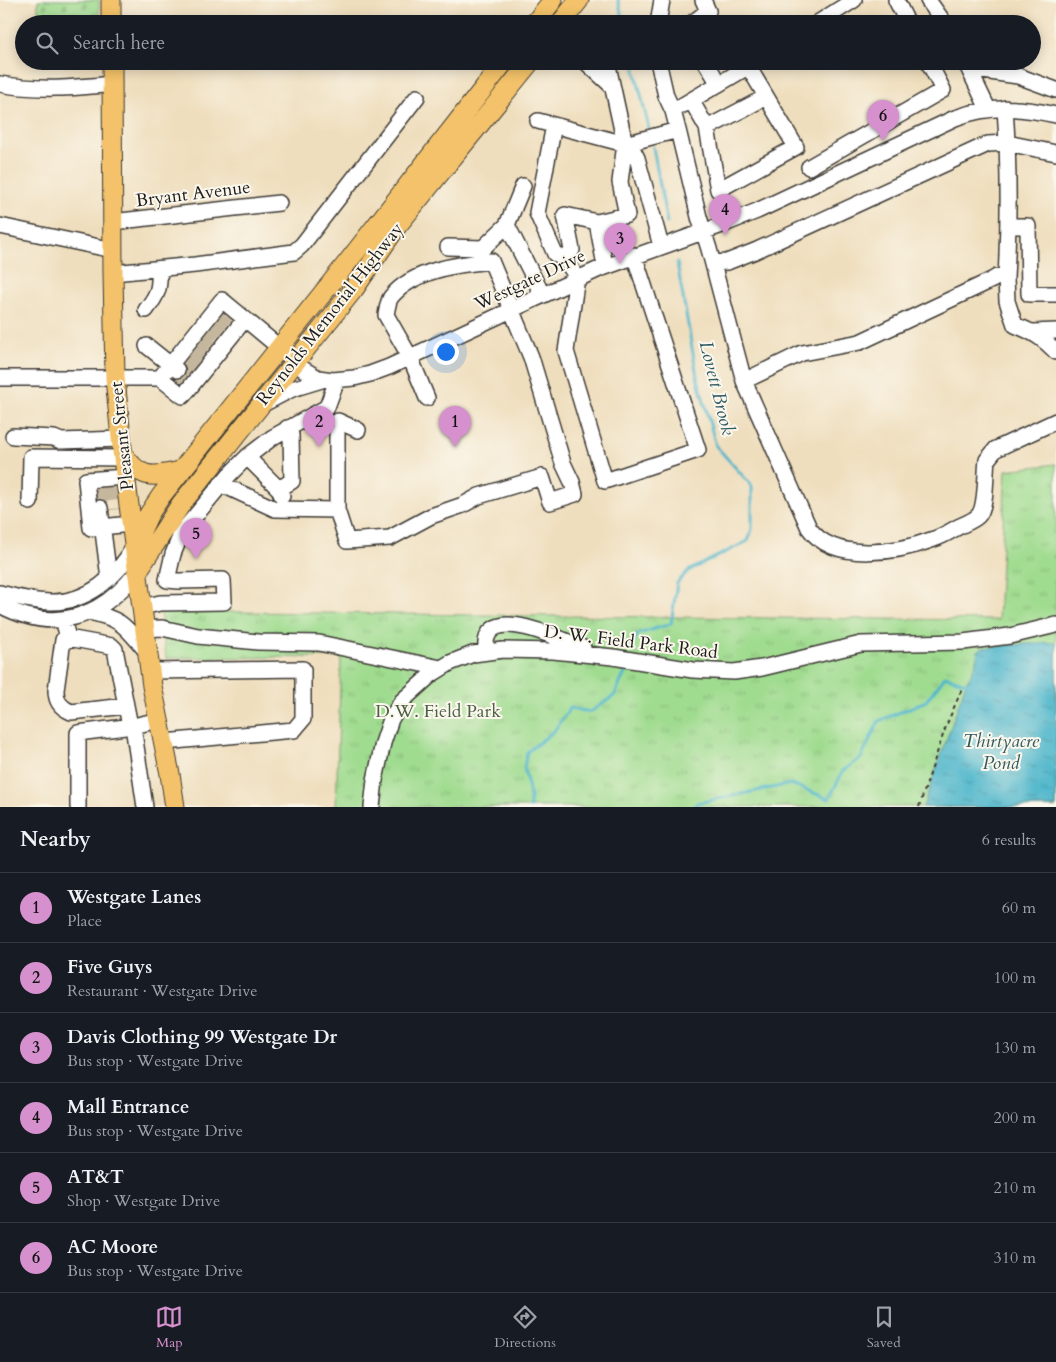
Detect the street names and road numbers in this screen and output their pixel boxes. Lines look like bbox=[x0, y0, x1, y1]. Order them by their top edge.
street label: Bryant Avenue bbox=[134, 175, 252, 213]
street label: Reynolds Memorial Highway bbox=[251, 217, 410, 411]
street label: Westgate Drive bbox=[469, 243, 590, 317]
street label: Pleasant Street bbox=[104, 380, 140, 492]
street label: D. W. Field Park Road bbox=[543, 619, 720, 665]

